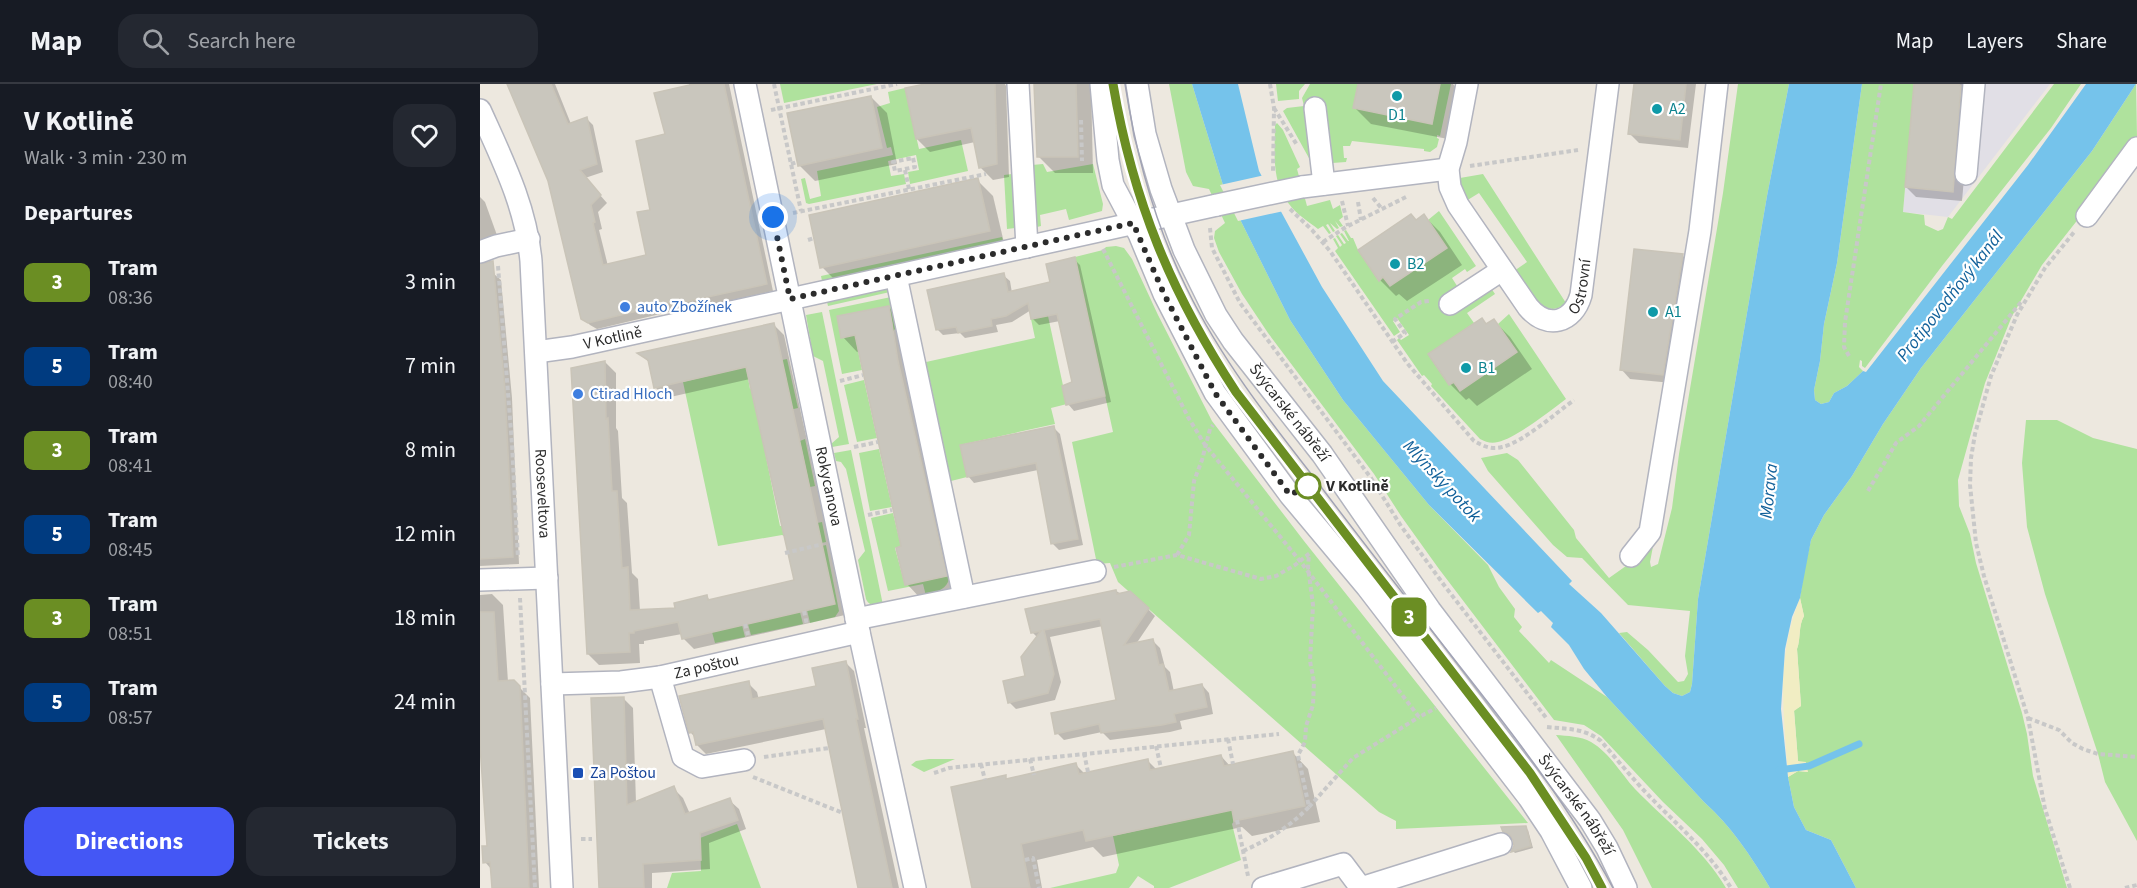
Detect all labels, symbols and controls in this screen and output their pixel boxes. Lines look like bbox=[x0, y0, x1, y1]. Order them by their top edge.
search box bbox=[118, 14, 538, 68]
text: Map bbox=[30, 21, 82, 61]
icon: search bbox=[139, 25, 172, 58]
text: Search here bbox=[187, 25, 296, 57]
text: Map bbox=[1896, 26, 1933, 56]
text: Layers bbox=[1966, 26, 2023, 56]
text: Share bbox=[2056, 26, 2107, 56]
marker: D1 bbox=[1390, 89, 1404, 103]
place label: A2 bbox=[1669, 98, 1686, 120]
text: V Kotlině bbox=[24, 101, 134, 141]
marker: A2 bbox=[1650, 102, 1664, 116]
button: heart bbox=[393, 104, 456, 167]
place label: D1 bbox=[1388, 104, 1406, 126]
text: Walk · 3 min · 230 m bbox=[24, 144, 187, 172]
text: Departures bbox=[24, 197, 133, 229]
your location bbox=[758, 202, 788, 232]
water label: Protipovodňový kanál bbox=[1891, 225, 2010, 367]
text: Tram bbox=[108, 252, 158, 284]
place label: B2 bbox=[1407, 253, 1424, 275]
street label: Ostrovní bbox=[1563, 256, 1597, 319]
marker: B2 bbox=[1388, 257, 1402, 271]
text: 3 min bbox=[405, 266, 456, 298]
text: 3 bbox=[51, 267, 63, 297]
text: 08:36 bbox=[108, 284, 153, 312]
place label: auto Zbožínek bbox=[637, 296, 732, 318]
marker: auto Zbožínek bbox=[618, 300, 632, 314]
place label: A1 bbox=[1665, 301, 1682, 323]
marker: A1 bbox=[1646, 305, 1660, 319]
street label: V Kotlině bbox=[581, 321, 644, 355]
text: Tram bbox=[108, 336, 158, 368]
text: 7 min bbox=[405, 350, 456, 382]
text: 5 bbox=[51, 351, 63, 381]
place label: B1 bbox=[1478, 357, 1495, 379]
street label: Švýcarské nábřeží bbox=[1244, 359, 1336, 467]
marker: B1 bbox=[1459, 361, 1473, 375]
text: 08:40 bbox=[108, 368, 153, 396]
place label: Ctirad Hloch bbox=[590, 383, 673, 405]
marker: Ctirad Hloch bbox=[571, 387, 585, 401]
text: Tram bbox=[108, 420, 158, 452]
text: 8 min bbox=[405, 434, 456, 466]
water label: Mlýnský potok bbox=[1397, 434, 1487, 528]
text: 3 bbox=[51, 435, 63, 465]
street label: Rokycanova bbox=[810, 445, 848, 528]
street label: Rooseveltova bbox=[529, 448, 556, 539]
text: 08:41 bbox=[108, 452, 153, 480]
water label: Morava bbox=[1754, 462, 1784, 520]
marker: V Kotlině bbox=[1295, 473, 1321, 499]
place label: V Kotlině bbox=[1325, 475, 1389, 497]
text: Tram bbox=[108, 504, 158, 536]
text: 12 min bbox=[394, 518, 456, 550]
text: 5 bbox=[51, 519, 63, 549]
text: 08:45 bbox=[108, 536, 153, 564]
text: Tram bbox=[108, 588, 158, 620]
line badge: 3 bbox=[1390, 598, 1428, 636]
text: 18 min bbox=[394, 602, 456, 634]
text: 3 bbox=[1403, 602, 1415, 632]
text: 3 bbox=[51, 603, 63, 633]
text: 08:51 bbox=[108, 620, 153, 648]
street label: Za poštou bbox=[672, 648, 741, 685]
text: Tram bbox=[108, 672, 158, 704]
text: 24 min bbox=[394, 686, 456, 718]
text: 5 bbox=[51, 687, 63, 717]
text: 08:57 bbox=[108, 704, 153, 732]
street label: Švýcarské nábřeží bbox=[1533, 750, 1620, 860]
place label: Za Poštou bbox=[590, 762, 656, 784]
marker: Za Poštou bbox=[571, 766, 585, 780]
button: Directions bbox=[24, 807, 234, 876]
button: Tickets bbox=[246, 807, 456, 876]

